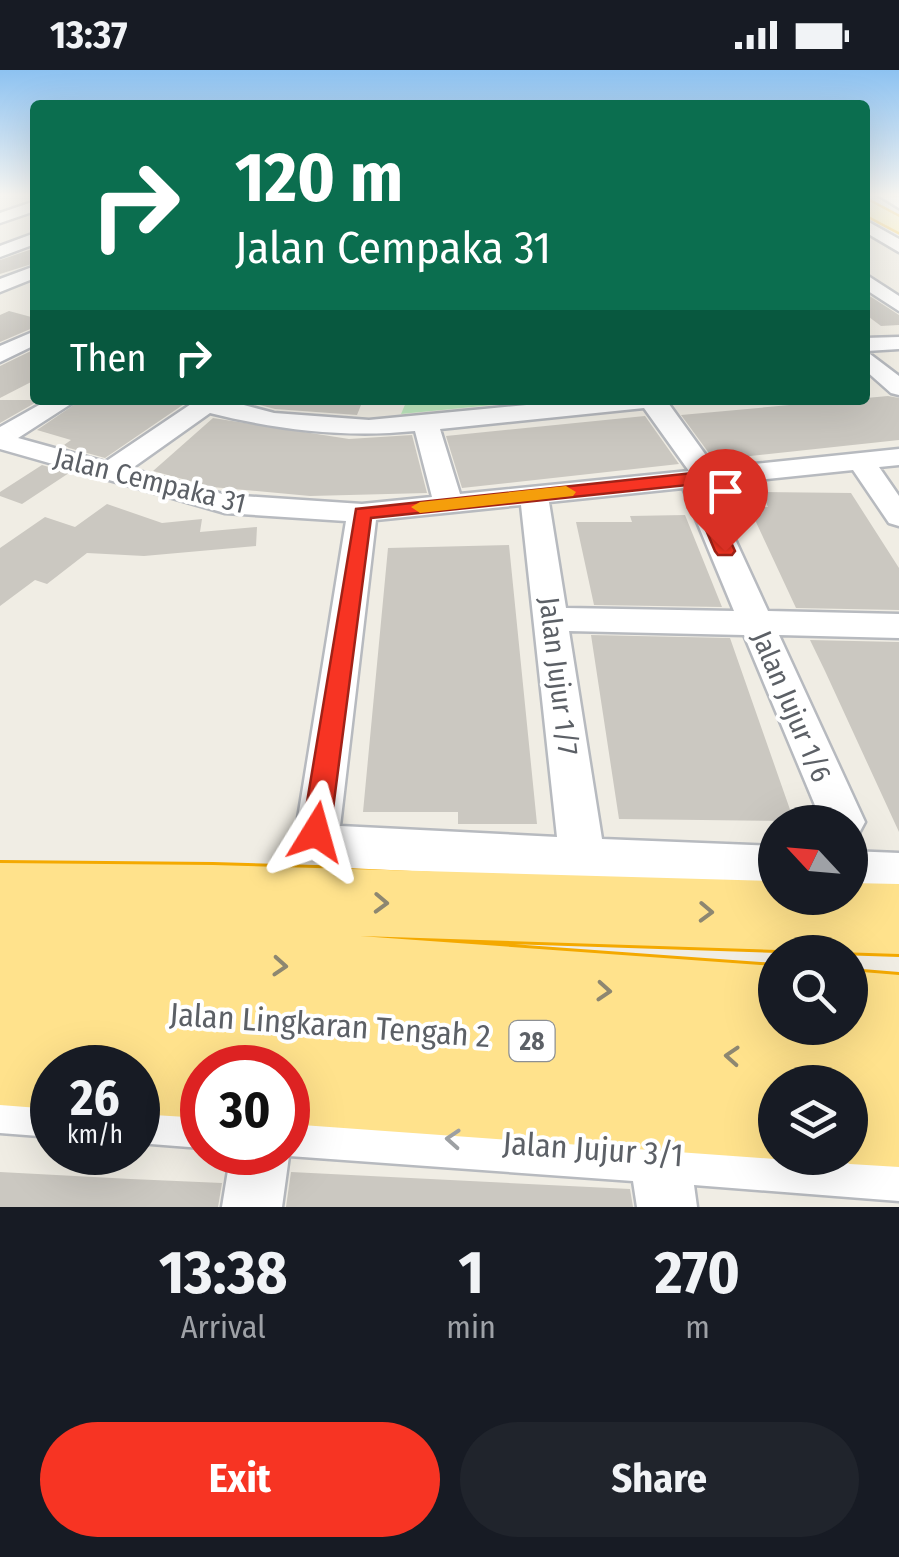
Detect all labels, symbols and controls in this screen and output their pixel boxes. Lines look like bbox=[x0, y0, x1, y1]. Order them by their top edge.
text: 13:37 bbox=[50, 12, 127, 58]
text: 120 m bbox=[235, 136, 403, 220]
icon: right bbox=[70, 140, 200, 270]
text: Jalan Cempaka 31 bbox=[235, 221, 551, 275]
icon: right bbox=[166, 330, 221, 385]
text: Then bbox=[70, 335, 146, 381]
street label: Jalan Cempaka 31 bbox=[51, 441, 249, 520]
pin bbox=[683, 449, 768, 552]
icon: arrive bbox=[698, 464, 753, 519]
street label: Jalan Jujur 1/7 bbox=[532, 595, 585, 757]
street label: Jalan Jujur 1/6 bbox=[745, 626, 838, 787]
position arrow bbox=[264, 780, 368, 884]
north arrow bbox=[758, 805, 868, 915]
map controls bbox=[758, 805, 868, 1175]
one-way arrow bbox=[373, 892, 389, 913]
one-way arrow bbox=[698, 902, 714, 923]
button: search bbox=[758, 935, 868, 1045]
one-way arrow bbox=[273, 955, 289, 976]
one-way arrow bbox=[597, 980, 613, 1002]
street label: Jalan Lingkaran Tengah 2 bbox=[168, 995, 492, 1055]
road number: 28 bbox=[510, 1021, 554, 1061]
speed limit sign: 30 bbox=[180, 1045, 310, 1175]
one-way arrow bbox=[724, 1046, 740, 1068]
button: layers bbox=[758, 1065, 868, 1175]
text: 26 bbox=[70, 1068, 120, 1128]
text: km/h bbox=[67, 1120, 123, 1150]
street label: Jalan Jujur 3/1 bbox=[502, 1124, 684, 1174]
one-way arrow bbox=[444, 1128, 460, 1150]
text: 13:38 bbox=[159, 1237, 287, 1309]
text: 1 bbox=[458, 1237, 484, 1309]
text: 270 bbox=[655, 1237, 740, 1309]
text: Arrival bbox=[181, 1308, 266, 1346]
text: min bbox=[446, 1308, 496, 1346]
text: m bbox=[685, 1308, 710, 1346]
button: Exit bbox=[40, 1422, 440, 1537]
button: Share bbox=[460, 1422, 859, 1537]

